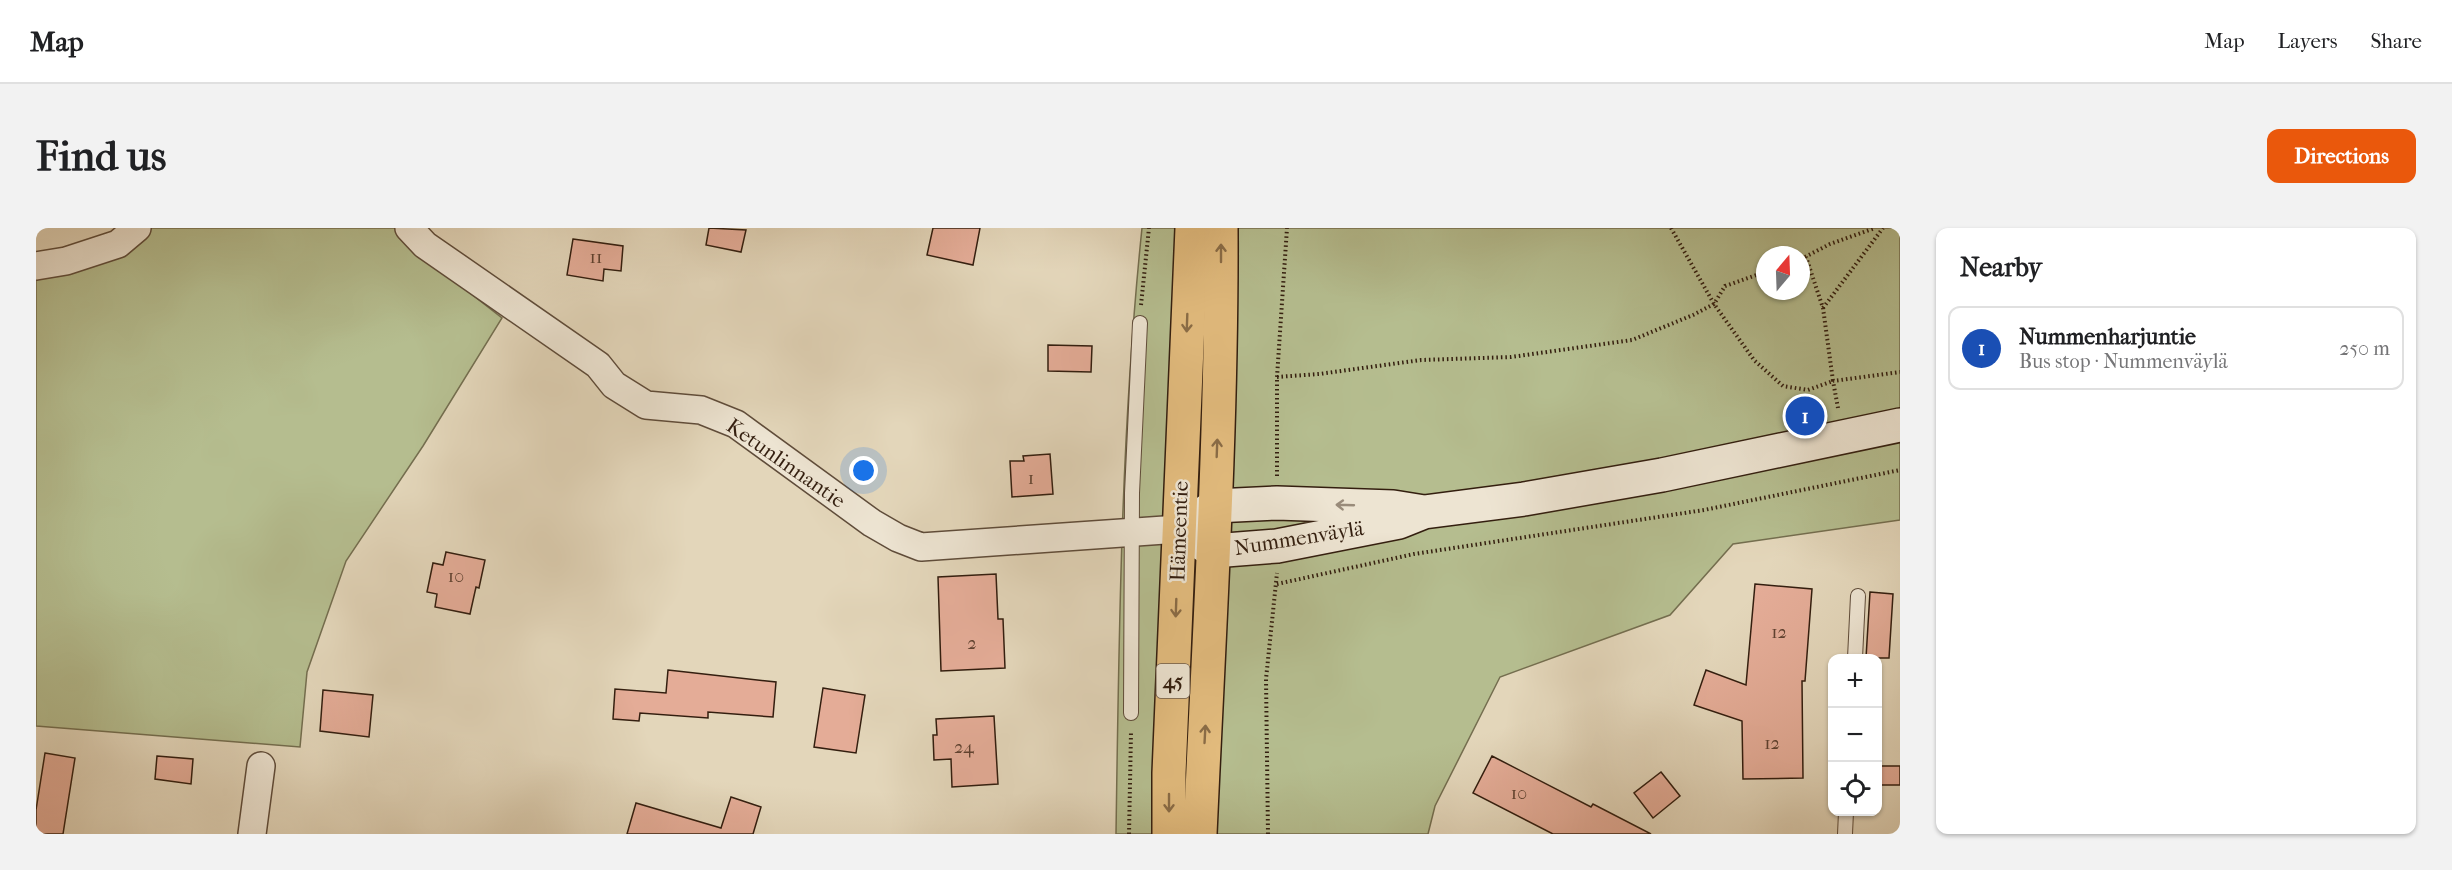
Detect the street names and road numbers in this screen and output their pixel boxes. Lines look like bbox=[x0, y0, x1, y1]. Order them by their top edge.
street label: Ketunlinnantie bbox=[722, 413, 850, 513]
street label: Hämeentie bbox=[1165, 480, 1193, 582]
street label: Nummenväylä bbox=[1233, 516, 1366, 560]
road number: 45 bbox=[1156, 664, 1190, 698]

